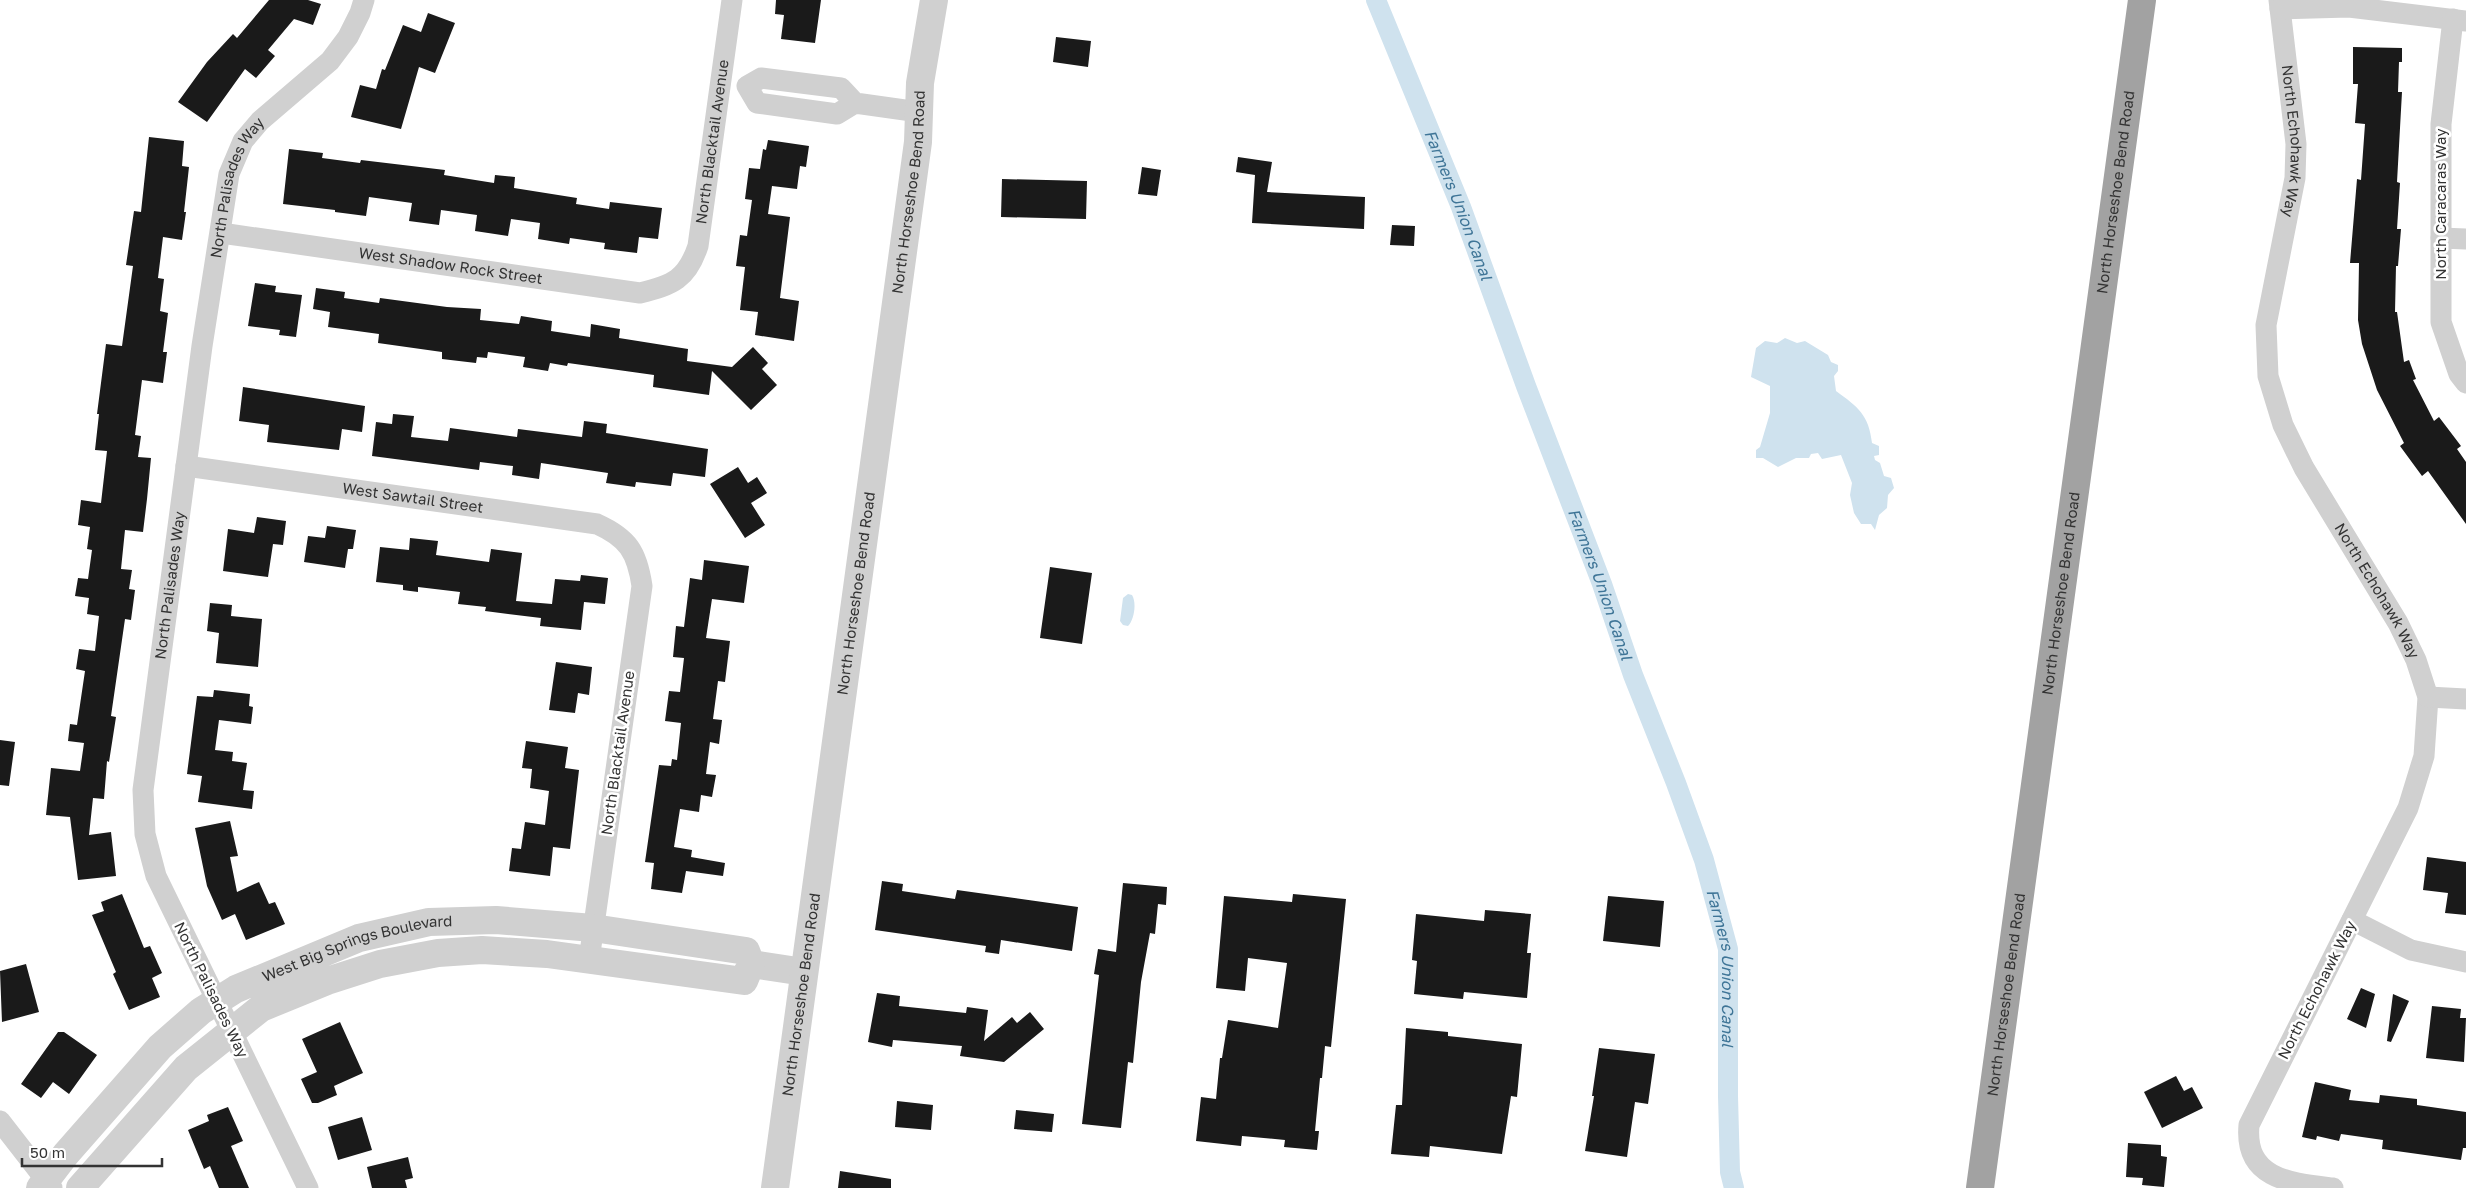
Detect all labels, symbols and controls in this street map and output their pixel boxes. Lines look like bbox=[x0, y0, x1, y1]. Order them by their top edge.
street label: North Blacktail Avenue bbox=[691, 58, 732, 225]
street label: North Echohawk Way bbox=[2279, 64, 2306, 219]
street label: North Horseshoe Bend Road bbox=[2092, 89, 2138, 295]
street label: North Horseshoe Bend Road bbox=[887, 90, 928, 295]
street label: North Palisades Way bbox=[206, 113, 268, 259]
water label: Farmers Union Canal bbox=[1420, 127, 1497, 284]
street label: North Caracaras Way bbox=[2431, 128, 2449, 280]
street label: West Shadow Rock Street bbox=[358, 243, 544, 287]
street label: West Sawtail Street bbox=[341, 478, 485, 516]
street label: North Horseshoe Bend Road bbox=[832, 491, 878, 696]
street label: North Horseshoe Bend Road bbox=[2037, 491, 2083, 696]
water label: Farmers Union Canal bbox=[1564, 505, 1637, 663]
street label: North Palisades Way bbox=[150, 510, 188, 660]
street label: North Echohawk Way bbox=[2332, 520, 2424, 662]
street label: North Blacktail Avenue bbox=[597, 669, 638, 836]
water label: Farmers Union Canal bbox=[1702, 887, 1738, 1048]
street label: North Horseshoe Bend Road bbox=[778, 892, 823, 1097]
street label: North Horseshoe Bend Road bbox=[1983, 892, 2028, 1097]
street label: West Big Springs Boulevard bbox=[259, 911, 453, 985]
street label: North Echohawk Way bbox=[2273, 917, 2359, 1062]
street label: North Palisades Way bbox=[171, 919, 253, 1061]
scale bar bbox=[22, 1136, 162, 1168]
text: 50 m bbox=[30, 1143, 65, 1161]

